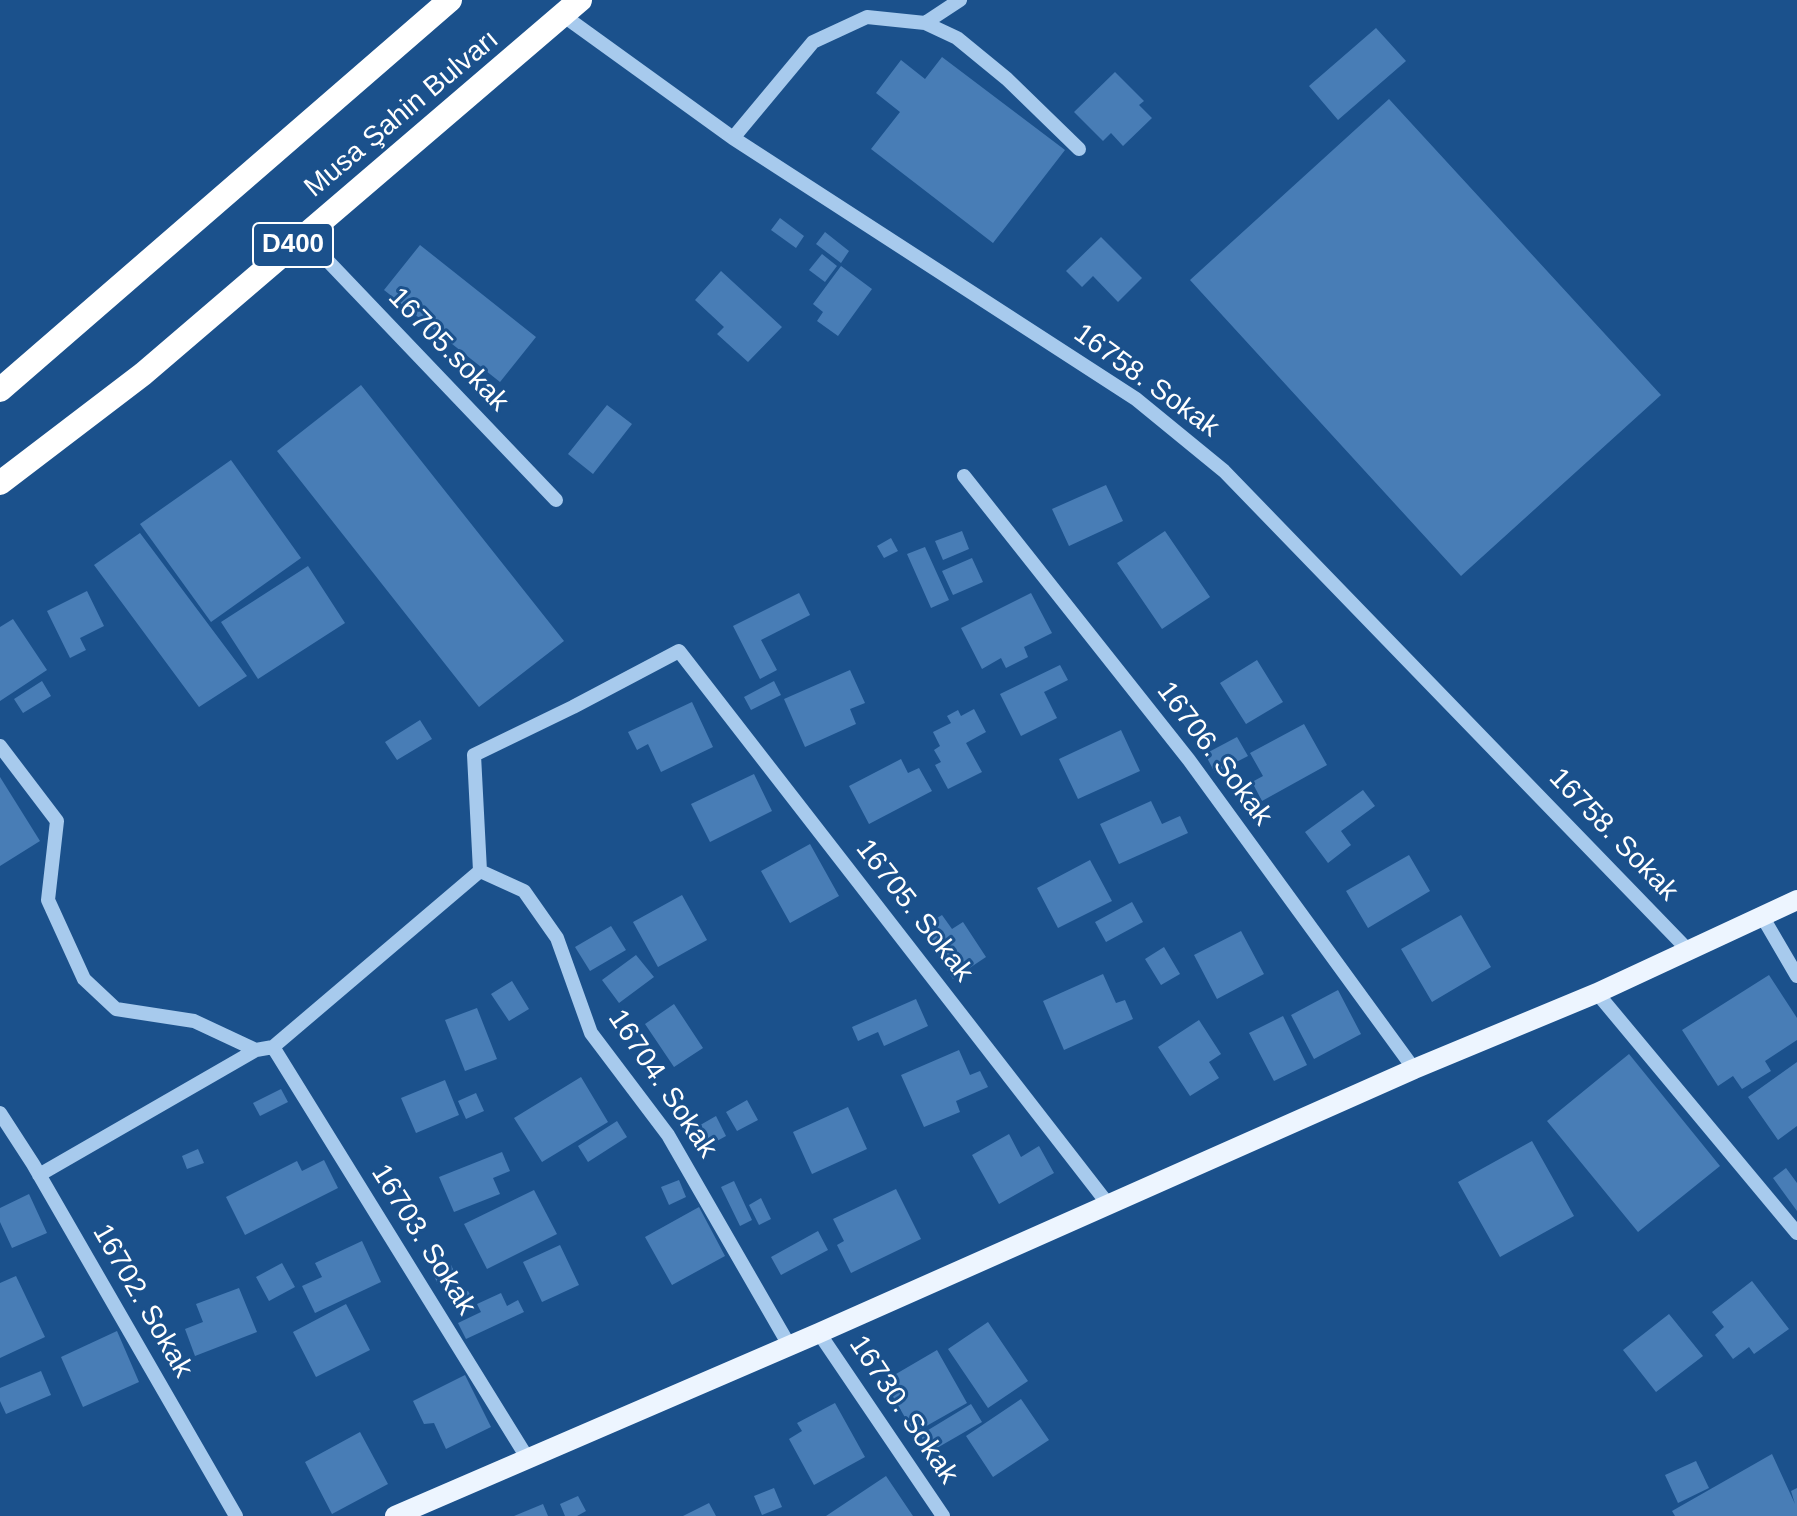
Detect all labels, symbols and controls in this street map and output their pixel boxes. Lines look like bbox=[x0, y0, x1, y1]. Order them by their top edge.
street label: Musa Şahin Bulvarı bbox=[298, 23, 506, 205]
road number: D400 bbox=[253, 223, 333, 267]
street label: 16705.sokak bbox=[381, 281, 515, 419]
street label: 16758. Sokak bbox=[1067, 317, 1225, 445]
street label: 16706. Sokak bbox=[1149, 676, 1279, 832]
street label: 16758. Sokak bbox=[1541, 762, 1685, 908]
street label: 16705. Sokak bbox=[848, 833, 980, 989]
street label: 16704. Sokak bbox=[600, 1004, 724, 1164]
street label: 16703. Sokak bbox=[363, 1158, 483, 1322]
street label: 16702. Sokak bbox=[85, 1218, 199, 1384]
street label: 16730. Sokak bbox=[841, 1330, 965, 1490]

